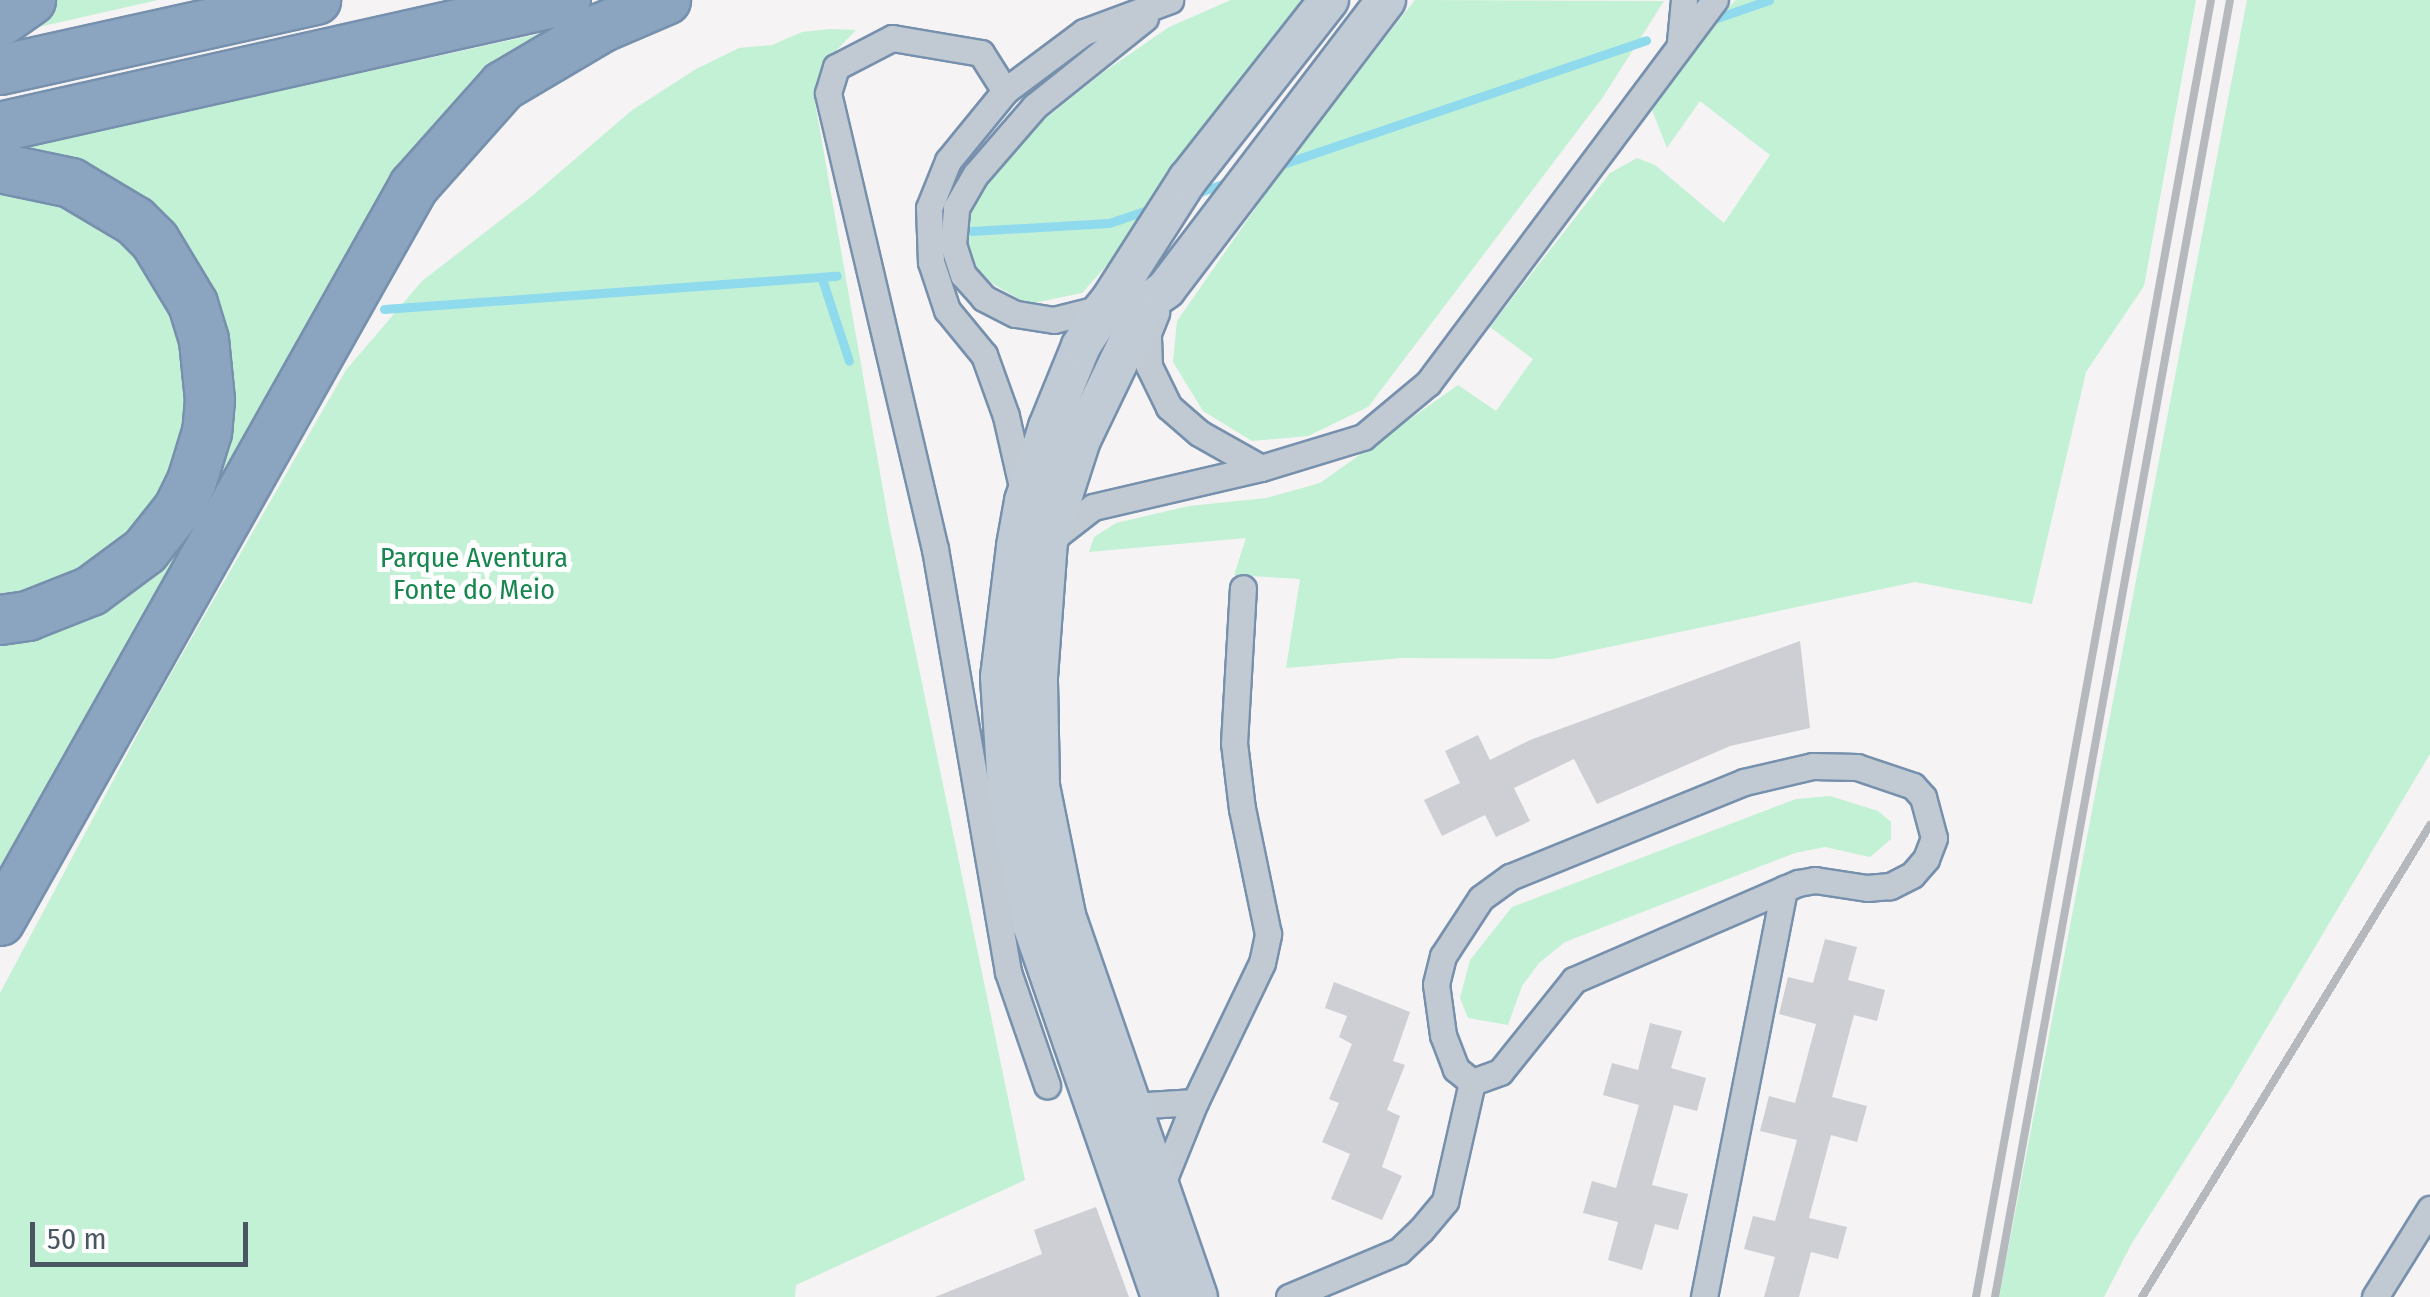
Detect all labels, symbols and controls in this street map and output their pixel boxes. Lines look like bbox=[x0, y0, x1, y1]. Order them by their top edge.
park label: Parque Aventura Fonte do Meio bbox=[380, 541, 568, 607]
scale bar bbox=[35, 1202, 252, 1264]
text: 50 m bbox=[47, 1221, 107, 1257]

